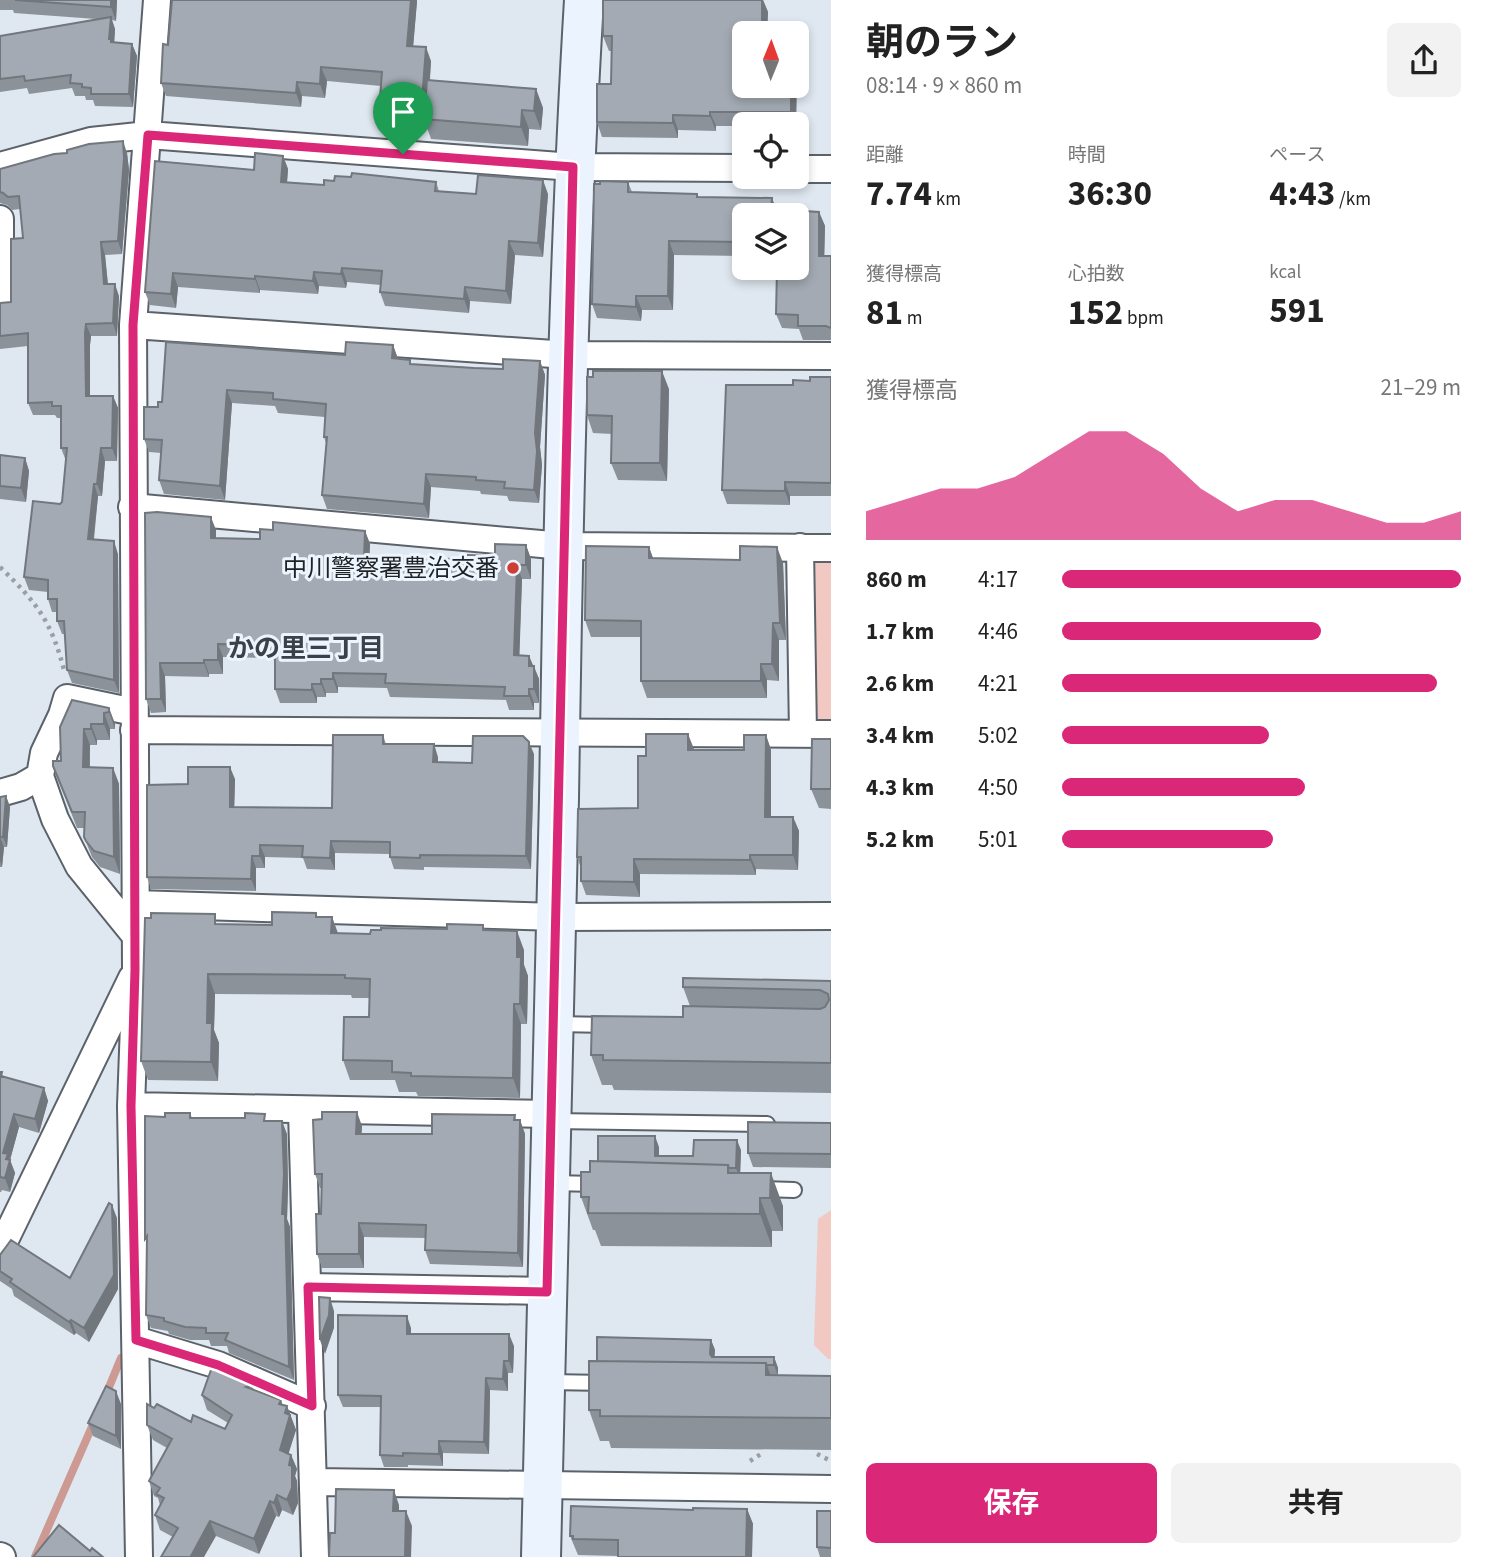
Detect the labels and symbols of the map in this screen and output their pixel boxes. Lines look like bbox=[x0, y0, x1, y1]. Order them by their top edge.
north arrow bbox=[732, 21, 808, 98]
pin bbox=[373, 82, 433, 154]
place label: 中川警察署豊治交番 bbox=[283, 551, 499, 586]
marker: 中川警察署豊治交番 bbox=[505, 560, 521, 576]
district label: かの里三丁目 bbox=[228, 630, 384, 667]

